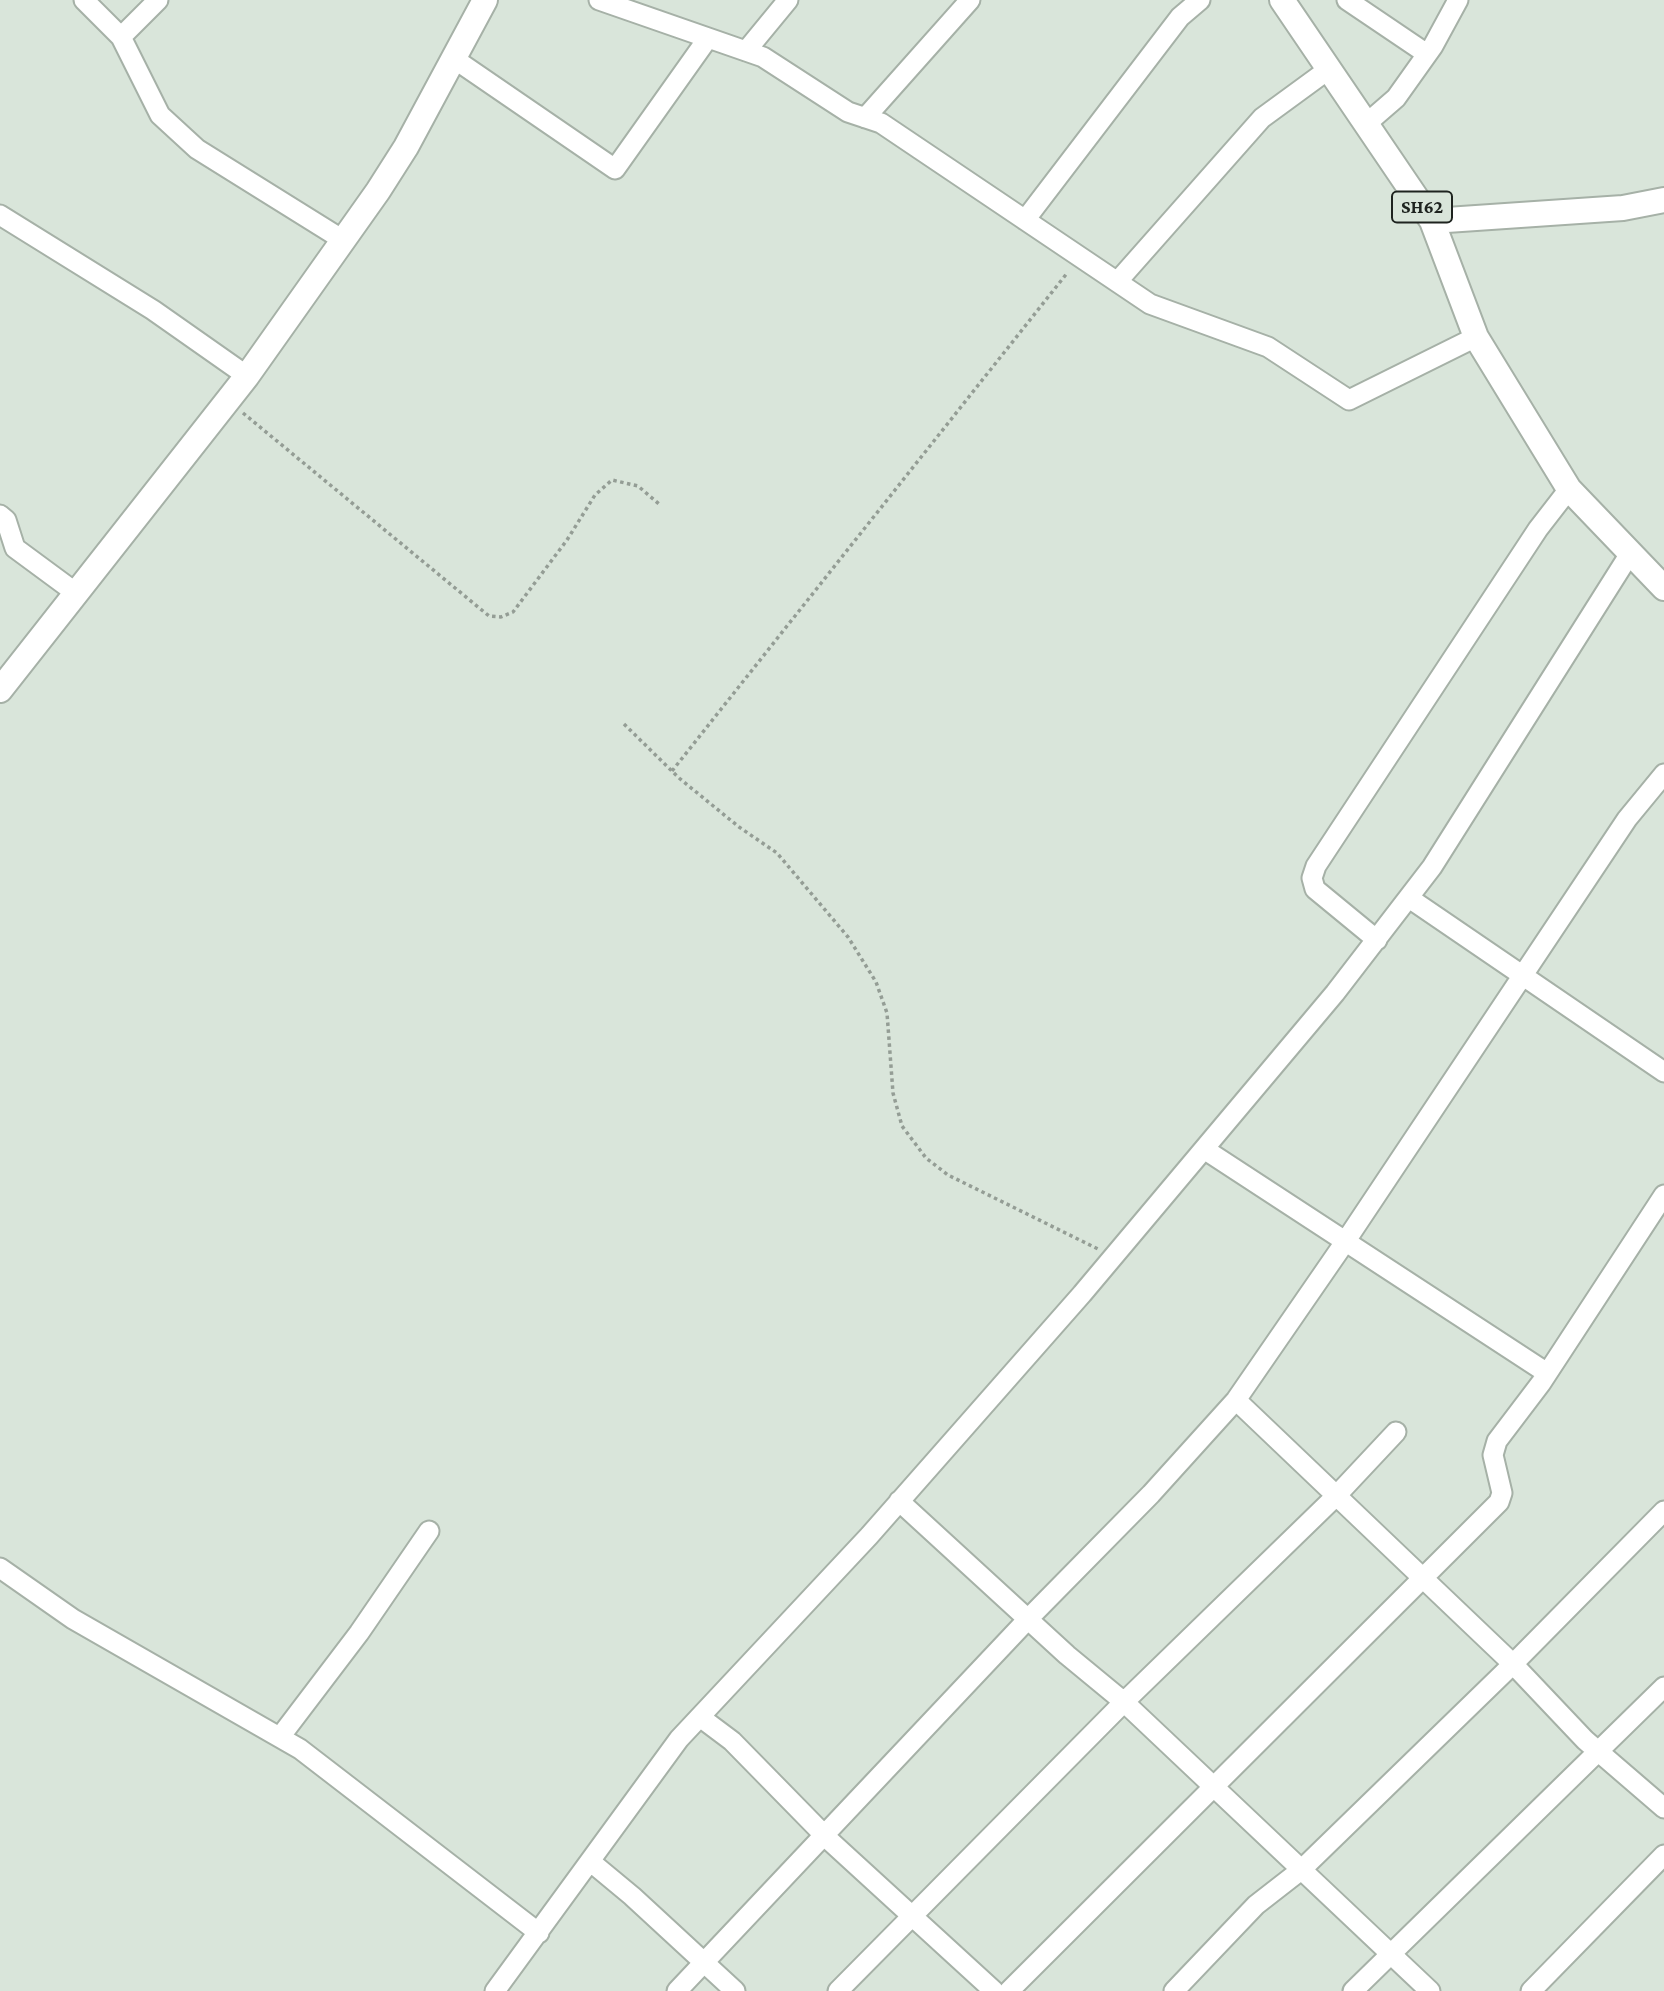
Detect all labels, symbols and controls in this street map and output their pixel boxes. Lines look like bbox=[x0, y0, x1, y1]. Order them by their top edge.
road number: SH62 bbox=[1392, 192, 1452, 223]

